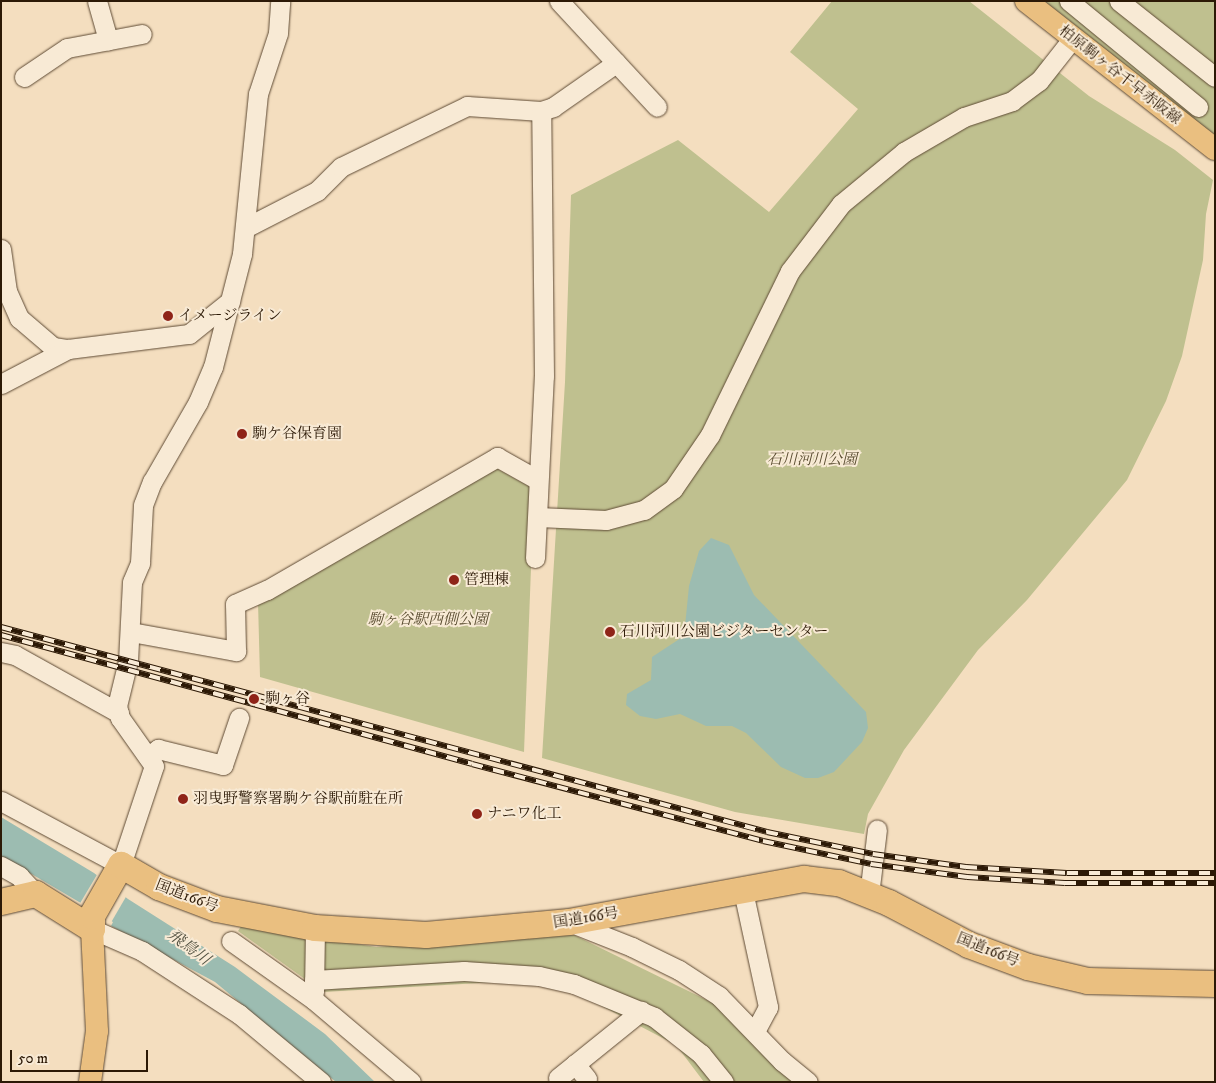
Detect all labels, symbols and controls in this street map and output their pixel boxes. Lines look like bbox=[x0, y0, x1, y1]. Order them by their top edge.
street label: 柏原駒ヶ谷千早赤阪線 bbox=[1055, 22, 1185, 128]
place label: イメージライン bbox=[178, 307, 283, 325]
marker: イメージライン bbox=[162, 310, 174, 322]
place label: 駒ケ谷保育園 bbox=[252, 425, 342, 443]
marker: 駒ケ谷保育園 bbox=[236, 428, 248, 440]
park label: 石川河川公園 bbox=[767, 451, 857, 469]
place label: 管理棟 bbox=[464, 571, 509, 589]
marker: 管理棟 bbox=[448, 574, 460, 586]
park label: 駒ヶ谷駅西側公園 bbox=[368, 611, 488, 629]
place label: 石川河川公園ビジターセンター bbox=[620, 623, 830, 641]
marker: 石川河川公園ビジターセンター bbox=[604, 626, 616, 638]
place label: 駒ヶ谷 bbox=[265, 690, 310, 708]
marker: 駒ヶ谷 bbox=[247, 692, 261, 706]
place label: 羽曳野警察署駒ケ谷駅前駐在所 bbox=[193, 790, 403, 808]
marker: 羽曳野警察署駒ケ谷駅前駐在所 bbox=[177, 793, 189, 805]
place label: ナニワ化工 bbox=[487, 805, 562, 823]
marker: ナニワ化工 bbox=[471, 808, 483, 820]
street label: 国道166号 bbox=[153, 876, 221, 916]
street label: 国道166号 bbox=[552, 904, 620, 932]
water label: 飛鳥川 bbox=[164, 925, 214, 969]
street label: 国道166号 bbox=[954, 929, 1022, 971]
scale bar bbox=[12, 1040, 150, 1072]
text: 50 m bbox=[18, 1049, 48, 1068]

